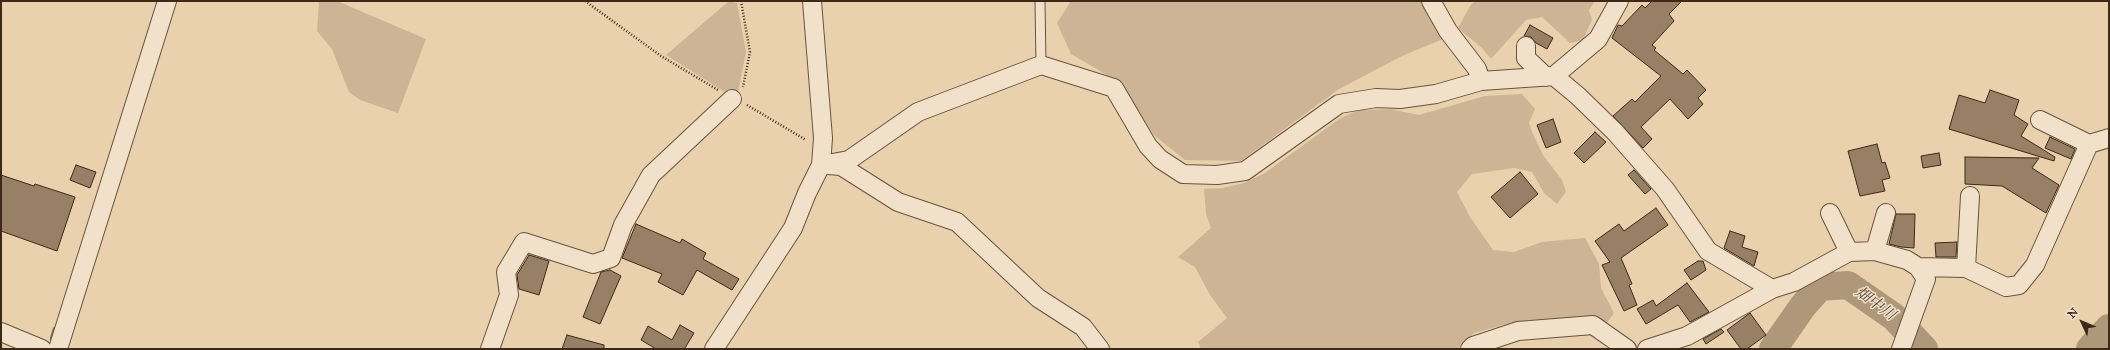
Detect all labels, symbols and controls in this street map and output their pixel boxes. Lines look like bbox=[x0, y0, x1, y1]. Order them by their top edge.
water label: 畑中川 bbox=[1852, 283, 1898, 325]
north arrow bbox=[2062, 302, 2102, 342]
text: N bbox=[2065, 305, 2081, 321]

